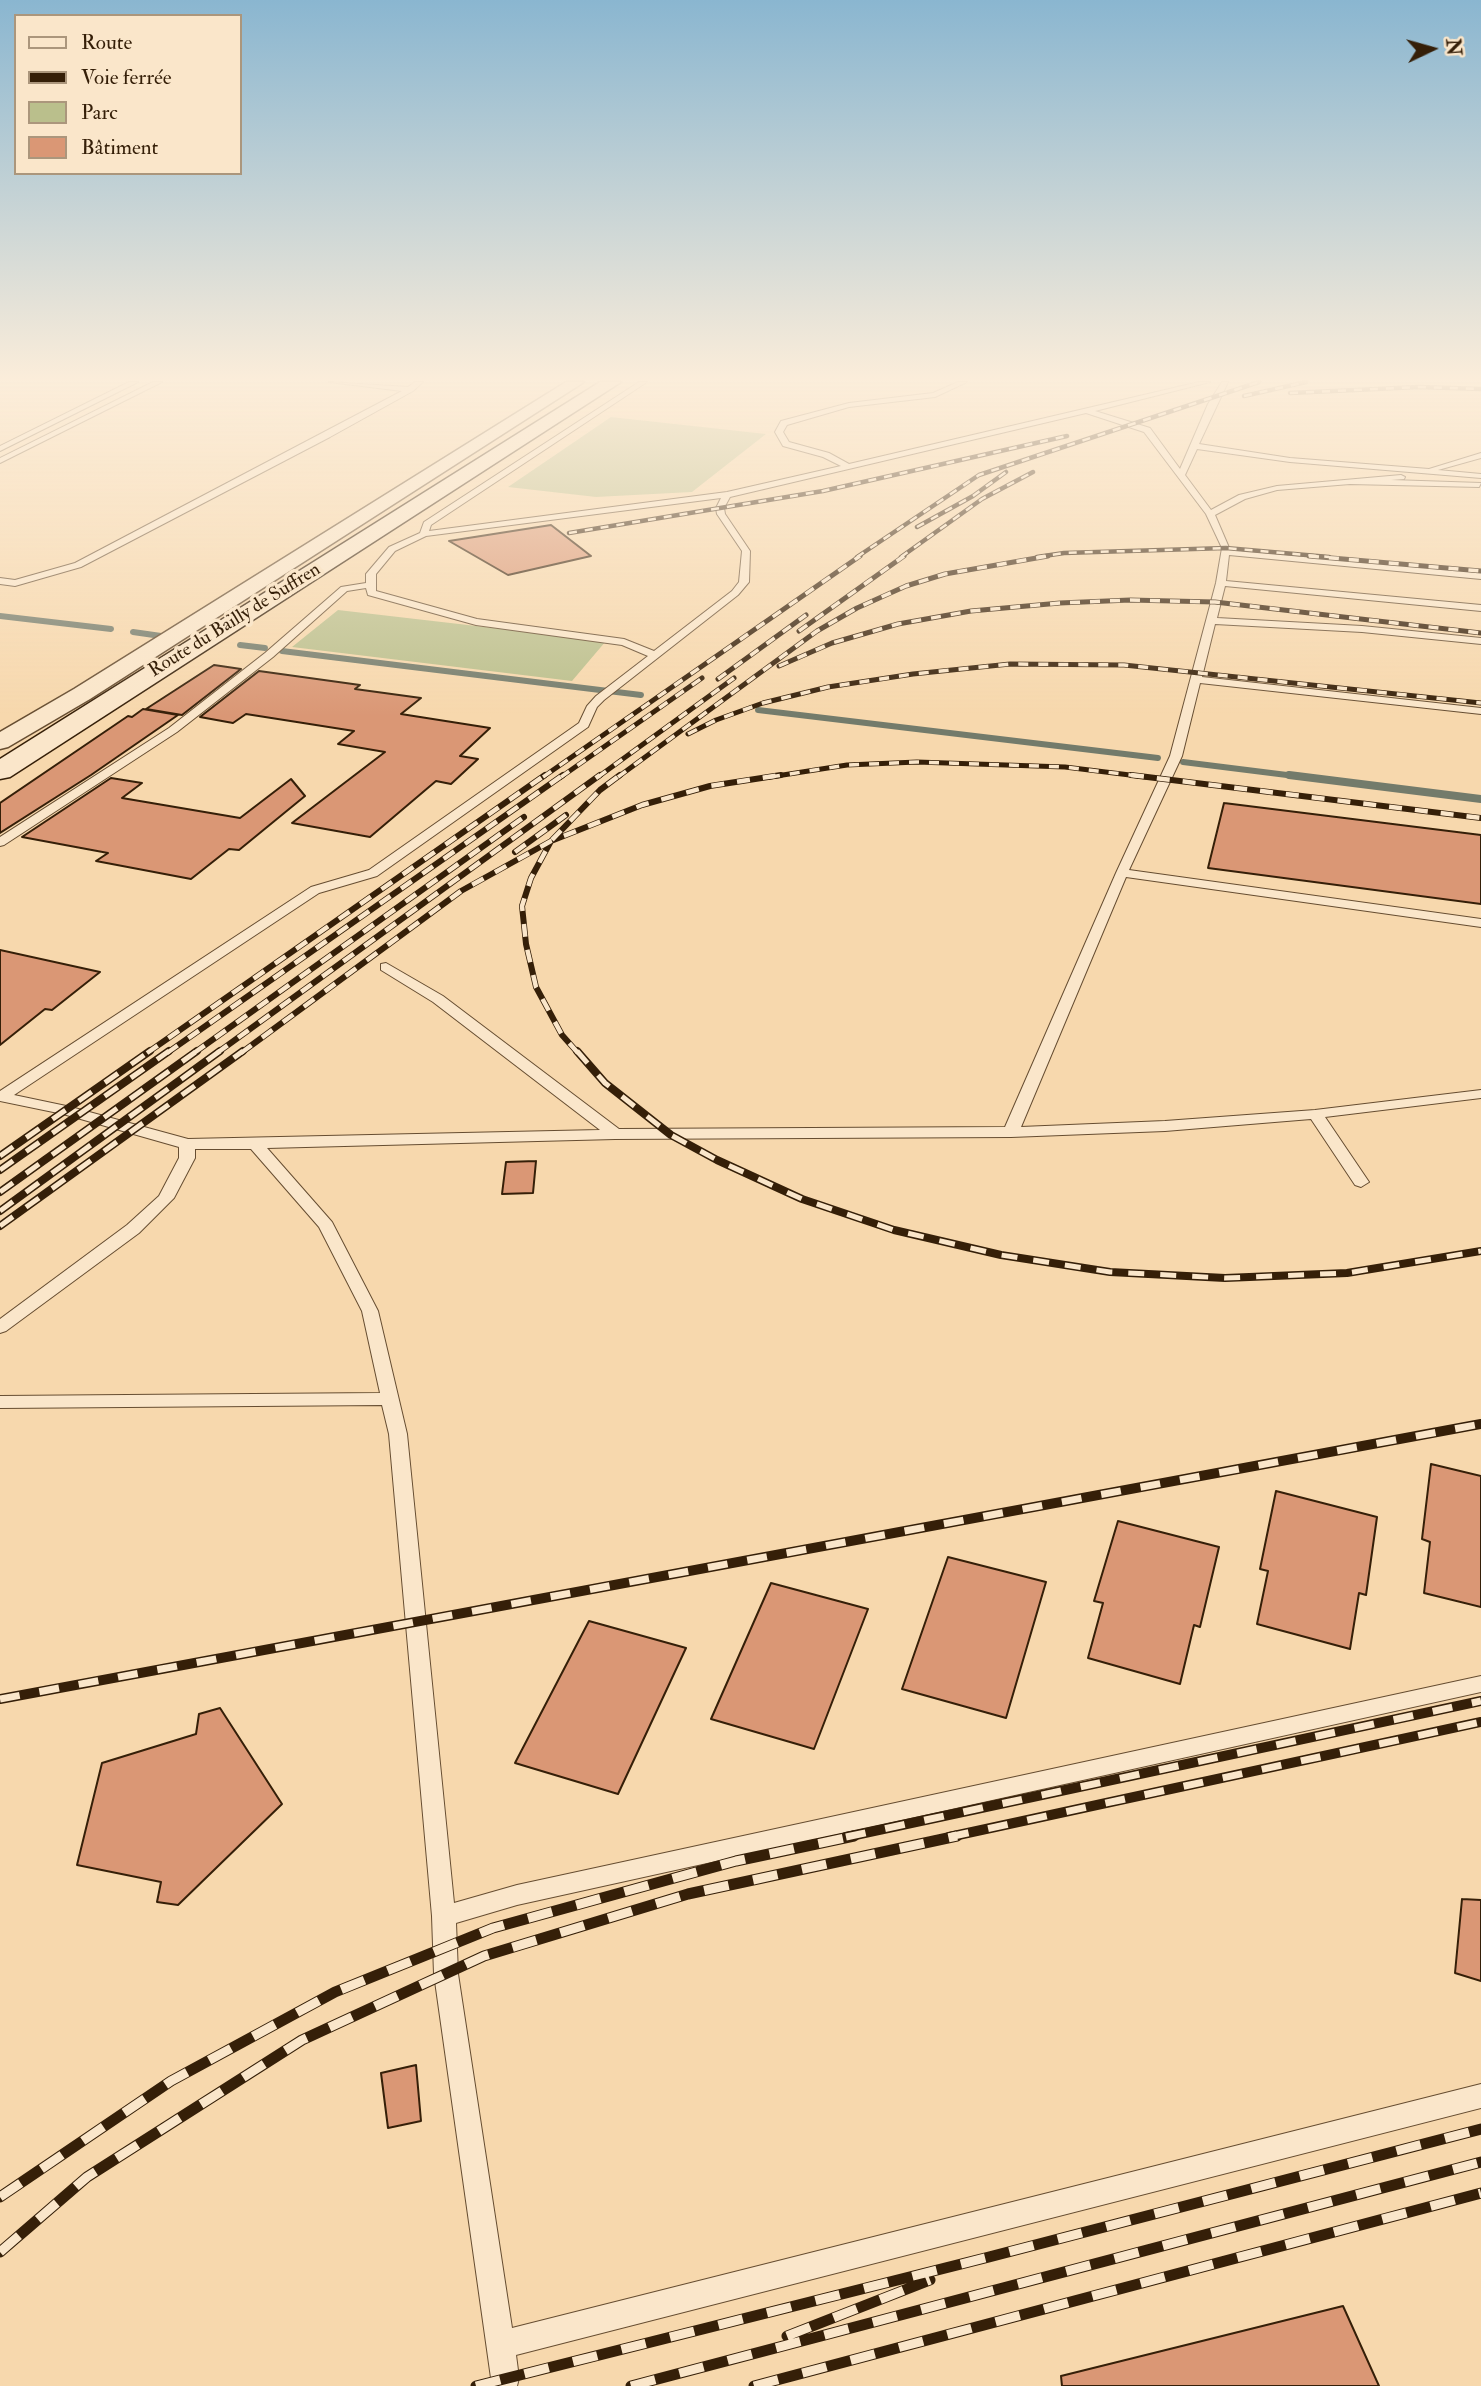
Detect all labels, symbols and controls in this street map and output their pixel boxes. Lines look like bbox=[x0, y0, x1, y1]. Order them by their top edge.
legend bbox=[14, 14, 242, 175]
north arrow bbox=[1397, 14, 1467, 84]
text: Route bbox=[81, 29, 132, 56]
text: N bbox=[1440, 38, 1466, 57]
text: Voie ferrée bbox=[81, 64, 171, 91]
text: Parc bbox=[81, 99, 118, 126]
text: Bâtiment bbox=[81, 134, 158, 161]
street label: Route du Bailly de Suffren bbox=[145, 559, 325, 683]

